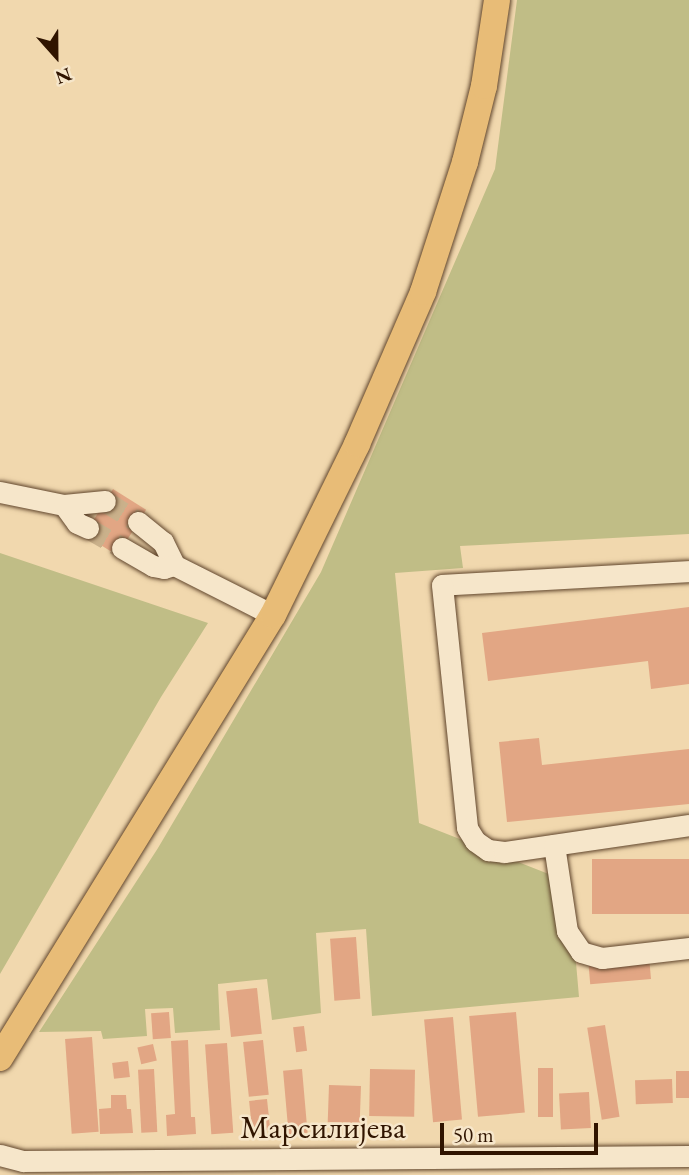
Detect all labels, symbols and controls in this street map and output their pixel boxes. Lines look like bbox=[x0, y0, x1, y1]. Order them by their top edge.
north arrow bbox=[21, 21, 91, 91]
text: N bbox=[52, 62, 75, 90]
street label: Марсилијева bbox=[240, 1108, 406, 1146]
scale bar bbox=[444, 1108, 602, 1152]
text: 50 m bbox=[453, 1121, 494, 1148]

